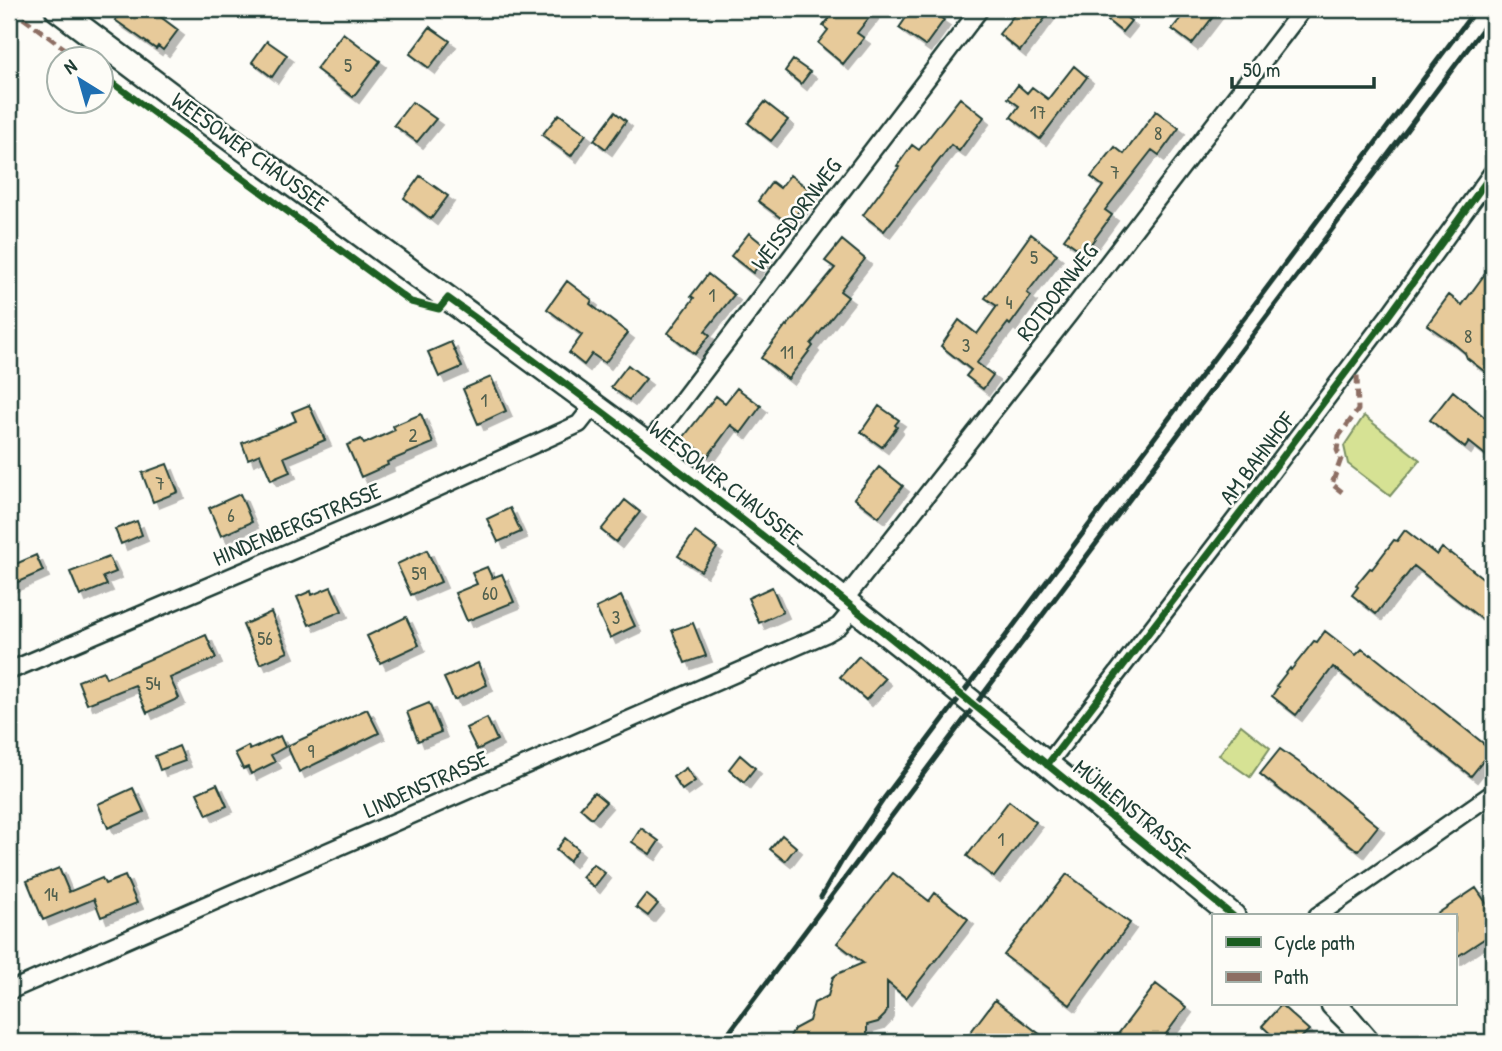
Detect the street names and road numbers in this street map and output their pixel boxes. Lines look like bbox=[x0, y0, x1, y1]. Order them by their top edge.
street label: WEESOWER CHAUSSEE bbox=[166, 84, 335, 219]
street label: WEISSDORNWEG bbox=[743, 151, 848, 276]
street label: ROTDORNWEG bbox=[1009, 237, 1104, 347]
street label: AM BAHNHOF bbox=[1212, 404, 1302, 510]
street label: WEESOWER CHAUSSEE bbox=[643, 413, 809, 552]
street label: HINDENBERGSTRASSE bbox=[208, 474, 385, 573]
street label: LINDENSTRASSE bbox=[358, 742, 493, 825]
street label: MÜHLENSTRASSE bbox=[1067, 752, 1197, 865]

